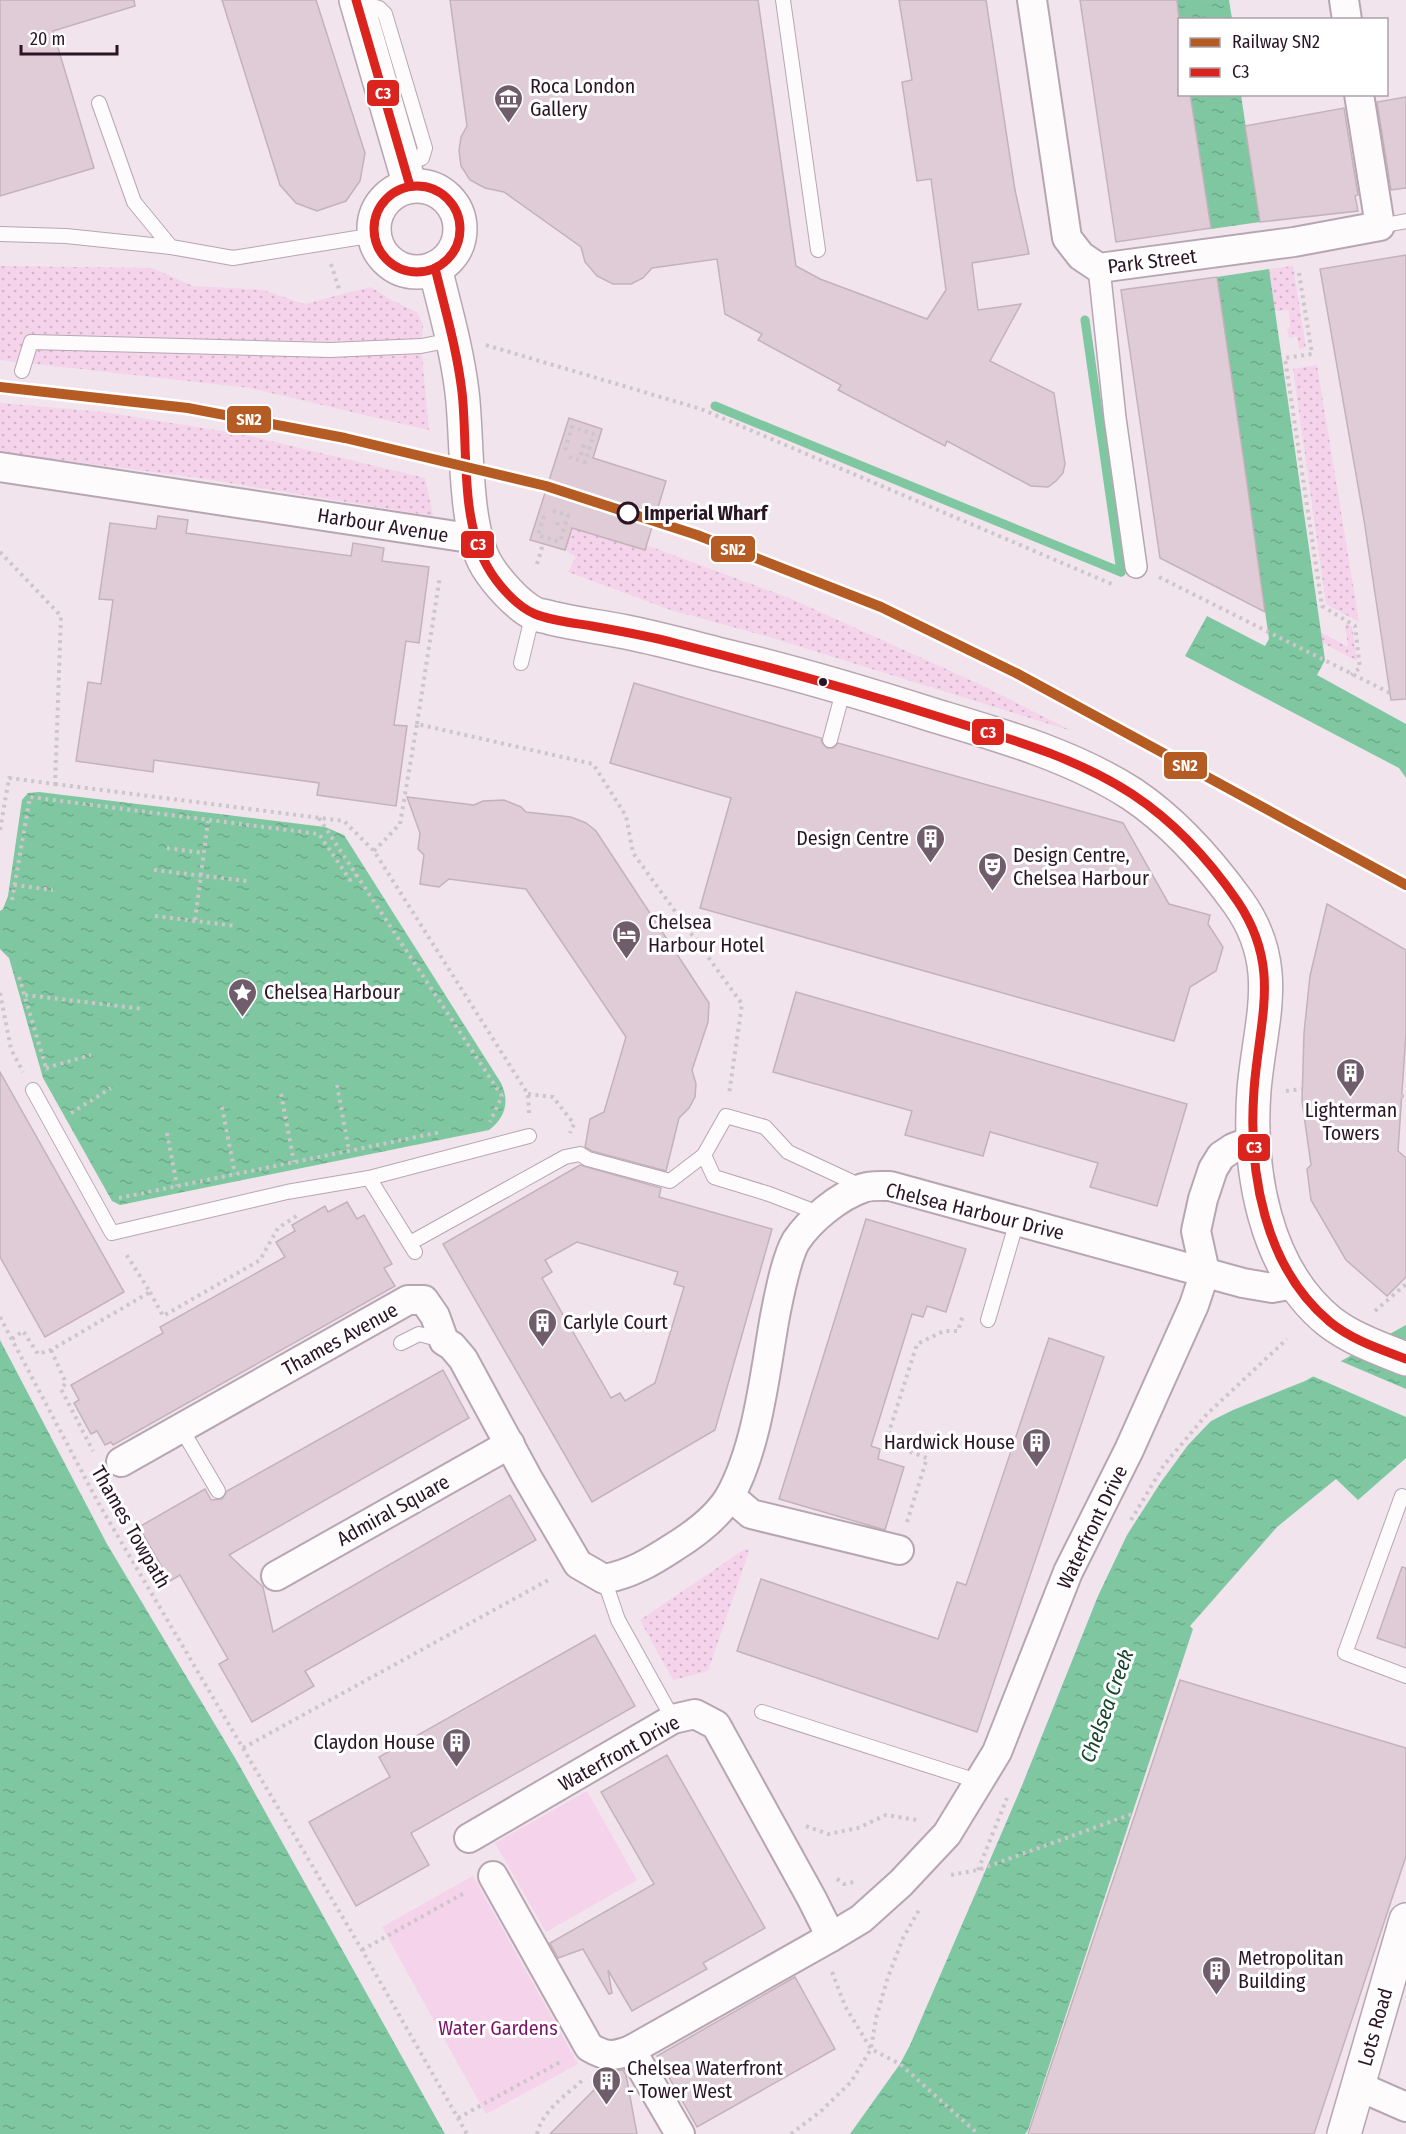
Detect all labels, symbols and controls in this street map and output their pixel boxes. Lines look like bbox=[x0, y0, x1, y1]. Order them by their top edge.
scale bar bbox=[21, 18, 117, 56]
legend bbox=[1178, 18, 1388, 96]
text: 20 m bbox=[30, 28, 65, 50]
text: Railway SN2 bbox=[1232, 31, 1320, 53]
text: C3 bbox=[1232, 61, 1249, 83]
place label: Roca London Gallery bbox=[530, 74, 635, 121]
line badge: C3 bbox=[366, 79, 400, 107]
museum icon: Roca London Gallery bbox=[493, 82, 525, 124]
text: C3 bbox=[375, 84, 391, 103]
street label: Park Street bbox=[1106, 244, 1198, 278]
line badge: SN2 bbox=[226, 405, 272, 434]
text: SN2 bbox=[236, 410, 262, 429]
place label: Imperial Wharf bbox=[644, 501, 769, 525]
marker: Imperial Wharf bbox=[617, 502, 639, 524]
street label: Harbour Avenue bbox=[316, 503, 450, 547]
line badge: C3 bbox=[460, 530, 495, 559]
text: C3 bbox=[470, 535, 486, 554]
line badge: SN2 bbox=[710, 535, 756, 563]
text: SN2 bbox=[720, 540, 746, 559]
unlabelled marker bbox=[817, 676, 829, 688]
line badge: C3 bbox=[971, 718, 1005, 746]
text: C3 bbox=[980, 723, 996, 742]
line badge: SN2 bbox=[1163, 751, 1208, 780]
text: SN2 bbox=[1172, 756, 1198, 775]
building icon: Design Centre bbox=[914, 822, 946, 864]
place label: Design Centre bbox=[796, 826, 909, 850]
place label: Design Centre, Chelsea Harbour bbox=[1013, 843, 1149, 890]
theatre icon: Design Centre, Chelsea Harbour bbox=[976, 850, 1008, 892]
place label: Chelsea Harbour Hotel bbox=[648, 910, 764, 957]
hotel icon: Chelsea Harbour Hotel bbox=[611, 918, 643, 960]
place icon: Chelsea Harbour bbox=[227, 976, 259, 1018]
place label: Chelsea Harbour bbox=[264, 980, 400, 1004]
building icon: Lighterman Towers bbox=[1335, 1056, 1367, 1098]
place label: Lighterman Towers bbox=[1305, 1098, 1397, 1145]
line badge: C3 bbox=[1237, 1133, 1271, 1162]
text: C3 bbox=[1246, 1138, 1262, 1157]
street label: Chelsea Harbour Drive bbox=[883, 1177, 1067, 1245]
street label: Thames Avenue bbox=[278, 1297, 402, 1381]
building icon: Carlyle Court bbox=[526, 1306, 558, 1348]
place label: Carlyle Court bbox=[563, 1310, 668, 1334]
building icon: Hardwick House bbox=[1020, 1426, 1052, 1468]
place label: Hardwick House bbox=[884, 1430, 1015, 1454]
street label: Waterfront Drive bbox=[1052, 1461, 1132, 1593]
street label: Thames Towpath bbox=[86, 1462, 176, 1592]
street label: Admiral Square bbox=[333, 1469, 453, 1551]
water label: Chelsea Creek bbox=[1075, 1646, 1139, 1766]
street label: Waterfront Drive bbox=[554, 1710, 684, 1796]
building icon: Claydon House bbox=[440, 1726, 472, 1768]
place label: Claydon House bbox=[314, 1730, 435, 1754]
place label: Metropolitan Building bbox=[1238, 1946, 1344, 1993]
building icon: Metropolitan Building bbox=[1201, 1954, 1233, 1996]
street label: Lots Road bbox=[1352, 1985, 1398, 2069]
park label: Water Gardens bbox=[438, 2016, 558, 2040]
place label: Chelsea Waterfront - Tower West bbox=[627, 2056, 783, 2103]
building icon: Chelsea Waterfront - Tower West bbox=[590, 2064, 622, 2106]

